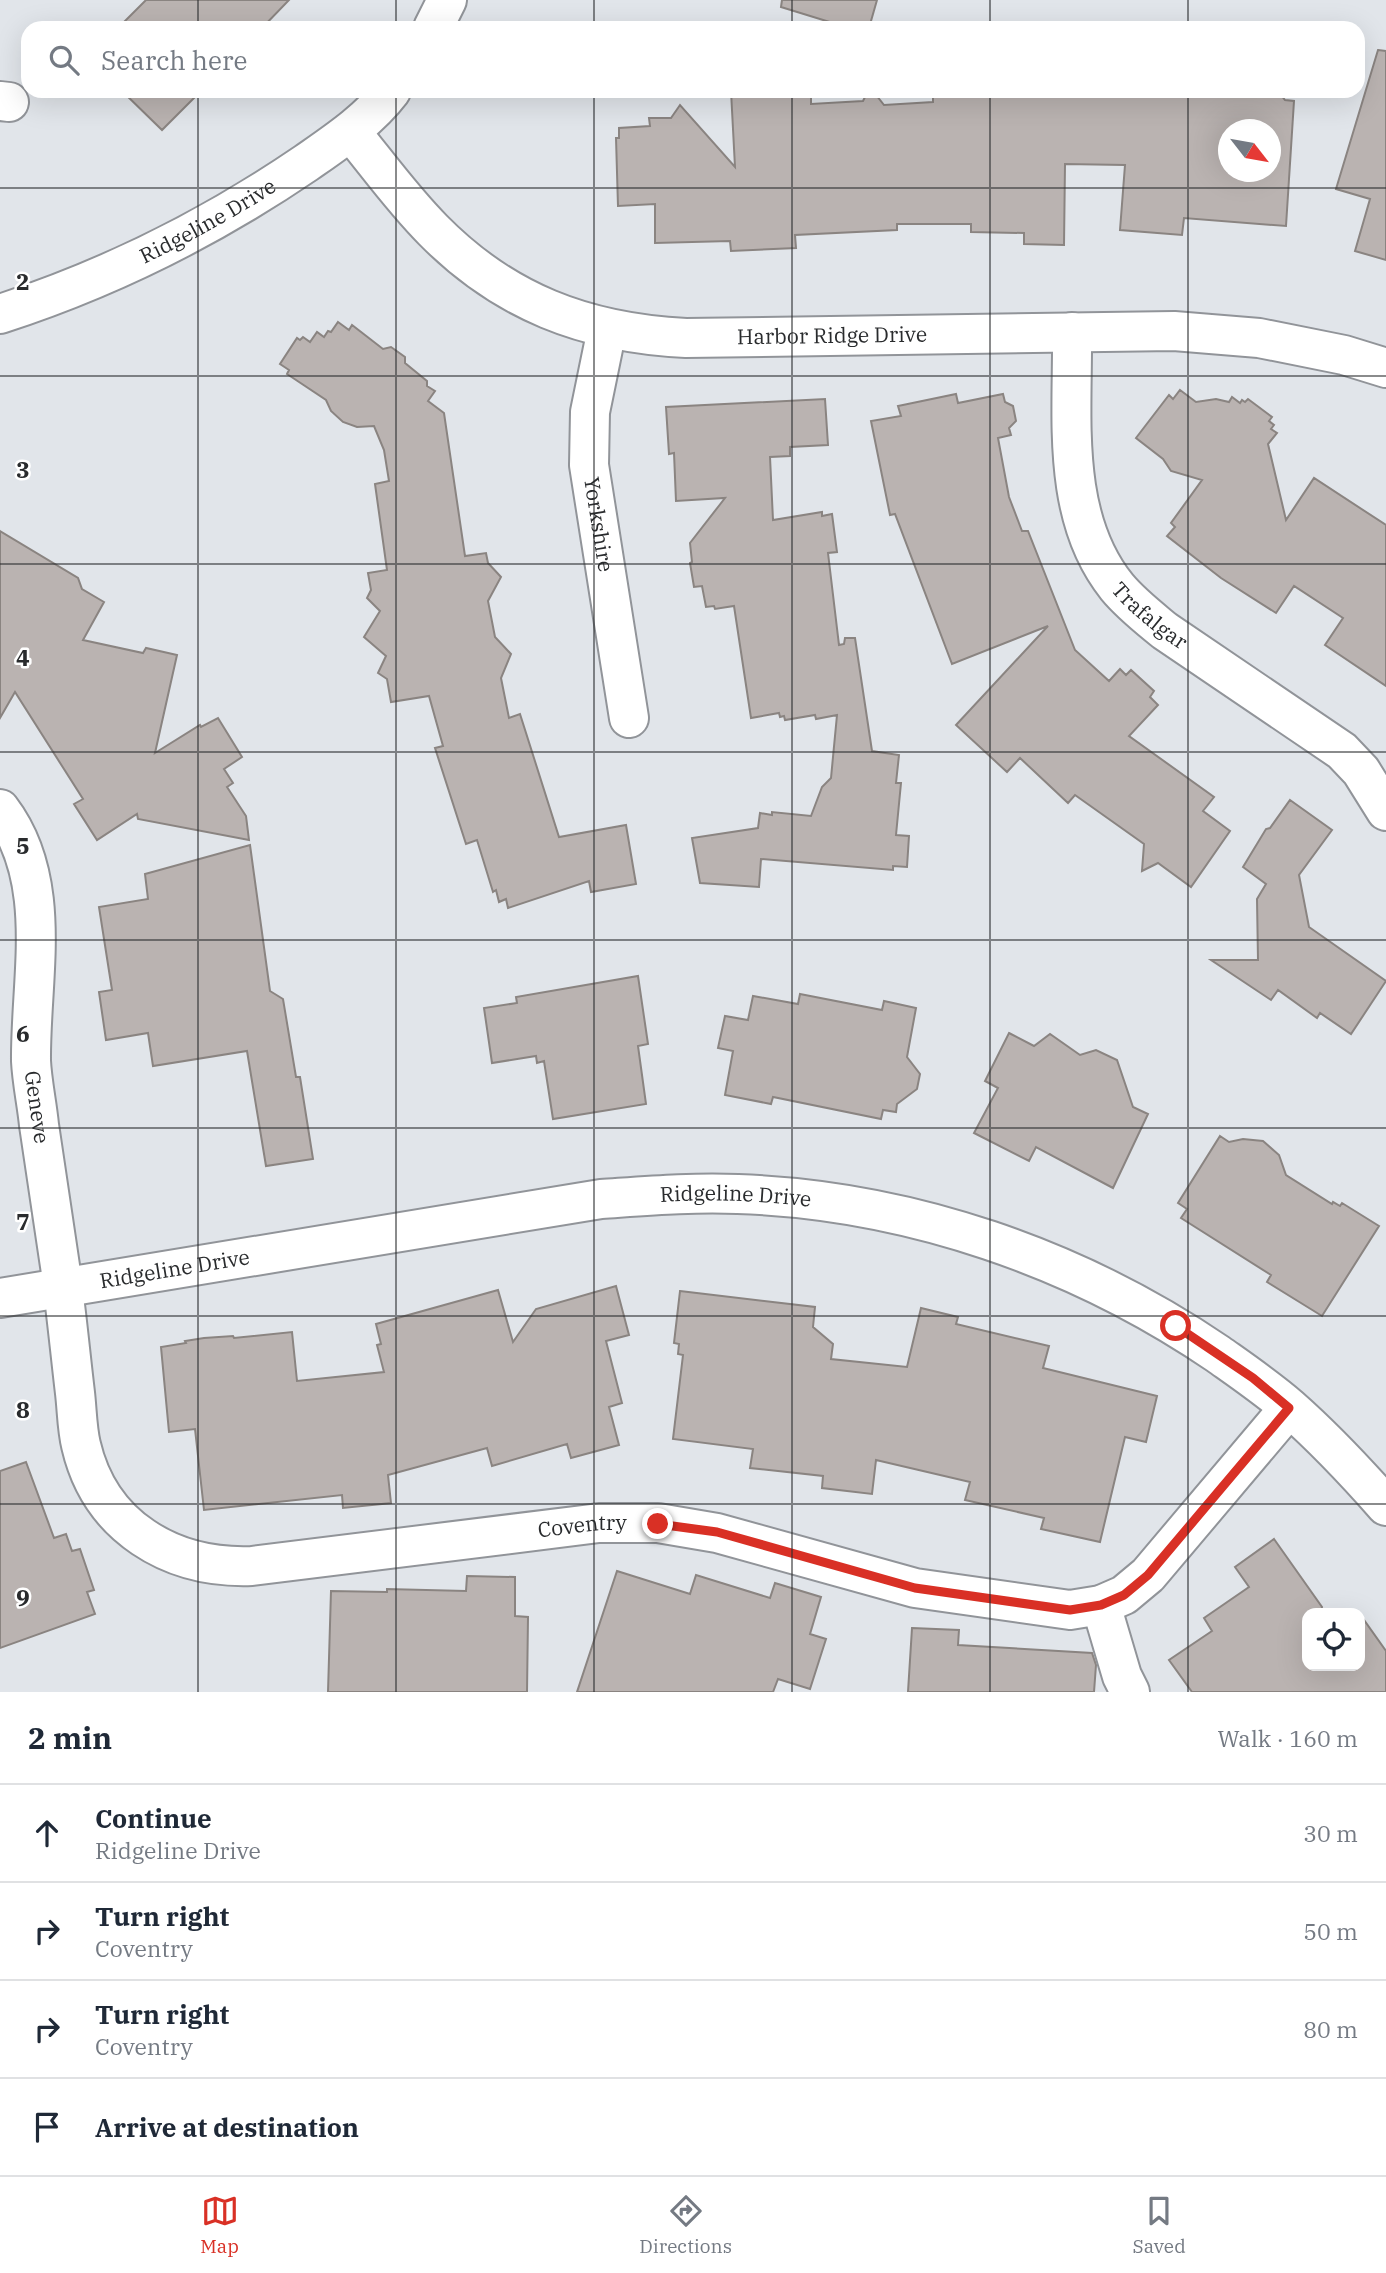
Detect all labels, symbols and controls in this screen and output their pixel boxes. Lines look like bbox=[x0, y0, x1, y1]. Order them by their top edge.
search box bbox=[21, 21, 1365, 98]
icon: search bbox=[45, 41, 83, 79]
text: Search here bbox=[101, 43, 247, 77]
north arrow bbox=[1218, 119, 1281, 182]
street label: Ridgeline Drive bbox=[135, 172, 281, 269]
text: 2 bbox=[16, 266, 30, 296]
street label: Harbor Ridge Drive bbox=[737, 320, 927, 350]
text: 3 bbox=[16, 454, 30, 484]
street label: Yorkshire bbox=[578, 475, 621, 574]
street label: Trafalgar bbox=[1106, 576, 1194, 656]
text: 4 bbox=[16, 642, 30, 672]
text: 5 bbox=[16, 830, 30, 860]
text: 6 bbox=[16, 1018, 30, 1048]
street label: Geneve bbox=[19, 1069, 57, 1145]
street label: Ridgeline Drive bbox=[659, 1178, 813, 1213]
text: 7 bbox=[16, 1206, 30, 1236]
street label: Ridgeline Drive bbox=[97, 1242, 252, 1294]
route start bbox=[1160, 1310, 1191, 1341]
text: 8 bbox=[16, 1394, 30, 1424]
street label: Coventry bbox=[536, 1508, 628, 1543]
route end bbox=[642, 1508, 673, 1539]
text: 9 bbox=[16, 1582, 30, 1612]
map controls bbox=[1302, 1608, 1365, 1671]
button: locate bbox=[1302, 1608, 1365, 1671]
text: 2 min bbox=[28, 1718, 112, 1757]
text: Walk · 160 m bbox=[1217, 1723, 1358, 1753]
text: Continue bbox=[95, 1801, 212, 1835]
icon: ahead bbox=[28, 1814, 66, 1852]
text: 30 m bbox=[1303, 1818, 1358, 1848]
text: Ridgeline Drive bbox=[95, 1835, 261, 1865]
text: Turn right bbox=[95, 1899, 229, 1933]
icon: right bbox=[28, 1912, 66, 1950]
text: 50 m bbox=[1303, 1916, 1358, 1946]
text: Coventry bbox=[95, 1933, 193, 1963]
text: Turn right bbox=[95, 1997, 229, 2031]
icon: right bbox=[28, 2010, 66, 2048]
text: 80 m bbox=[1303, 2014, 1358, 2044]
text: Coventry bbox=[95, 2031, 193, 2061]
icon: arrive bbox=[28, 2108, 66, 2146]
text: Arrive at destination bbox=[95, 2110, 359, 2144]
tab: Map bbox=[200, 2192, 239, 2258]
tab: Directions bbox=[639, 2192, 732, 2258]
tab: Saved bbox=[1133, 2192, 1186, 2258]

